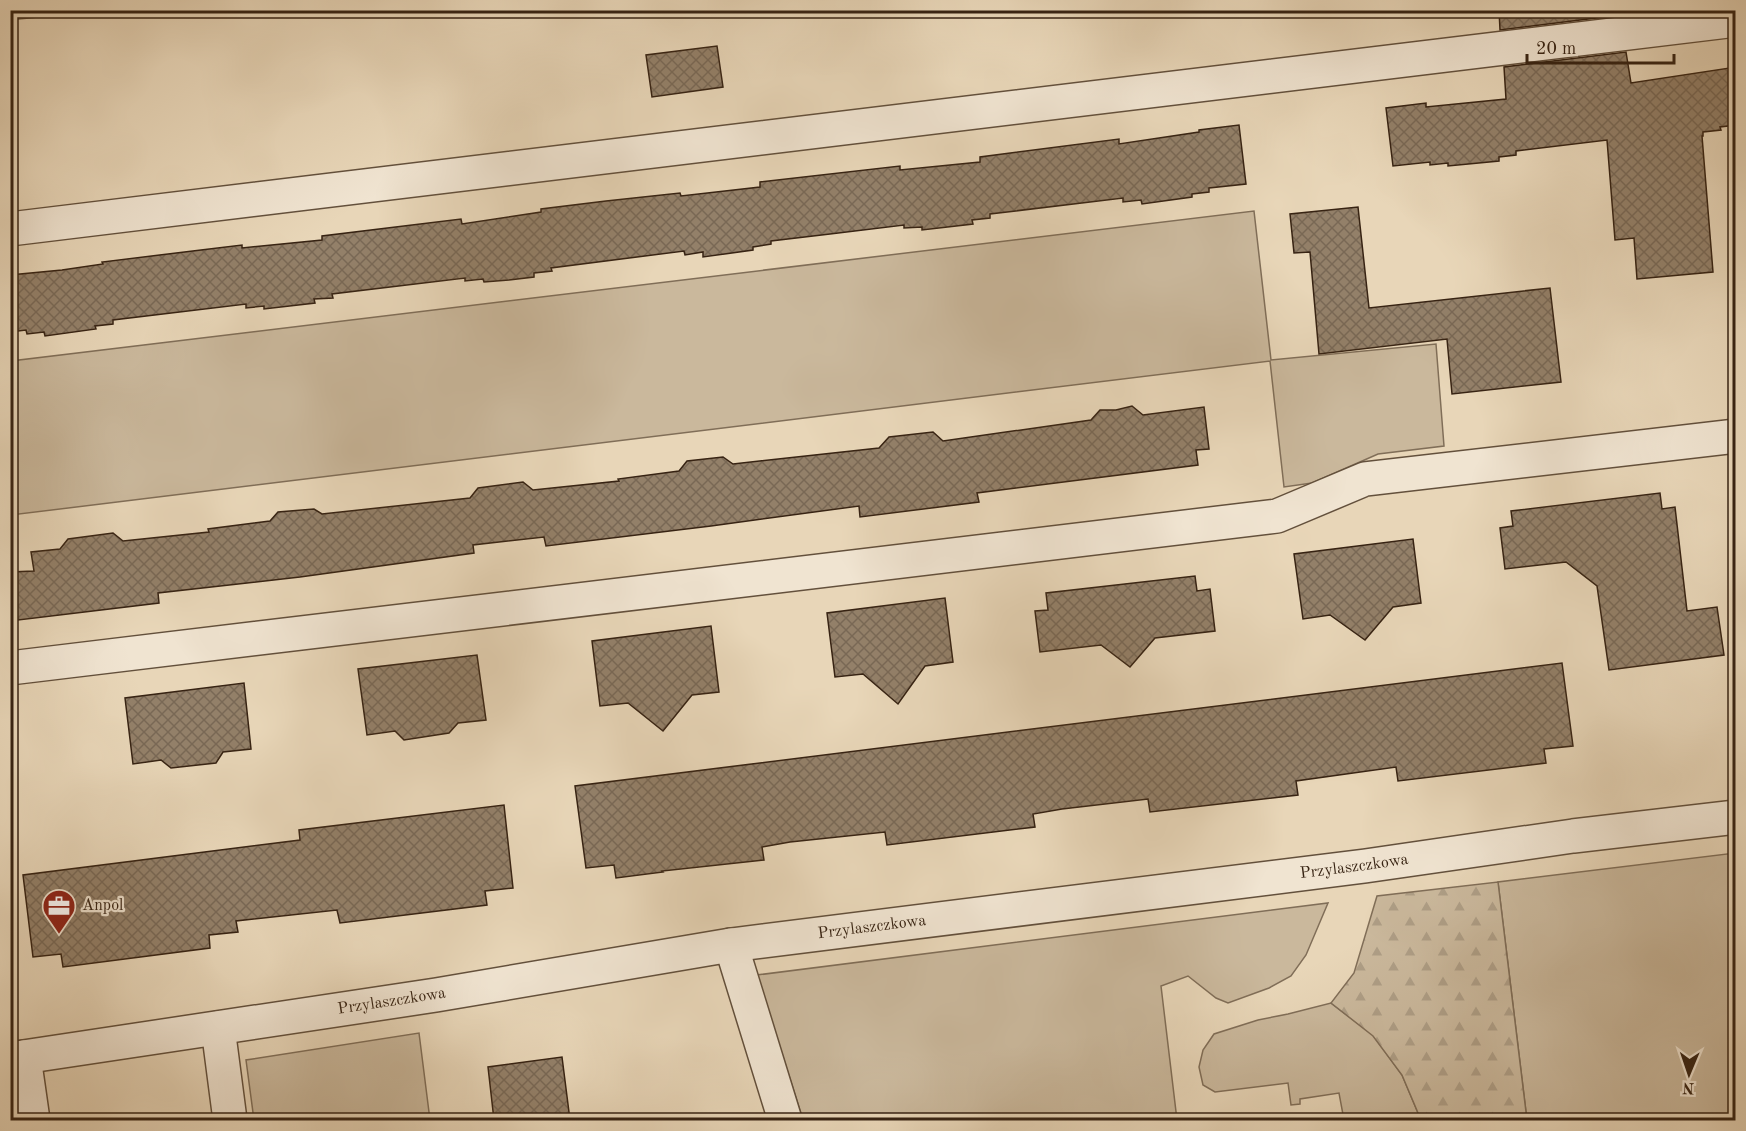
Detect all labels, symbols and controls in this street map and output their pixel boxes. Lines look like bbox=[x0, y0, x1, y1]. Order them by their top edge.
scale bar bbox=[1527, 27, 1674, 65]
text: 20 m bbox=[1536, 40, 1576, 58]
street label: Przylaszczkowa bbox=[1299, 852, 1409, 882]
office icon: Anpol bbox=[41, 888, 77, 935]
place label: Anpol bbox=[82, 898, 123, 914]
street label: Przylaszczkowa bbox=[817, 913, 927, 942]
street label: Przylaszczkowa bbox=[337, 985, 447, 1018]
north arrow bbox=[1659, 1044, 1719, 1104]
text: N bbox=[1681, 1079, 1695, 1095]

